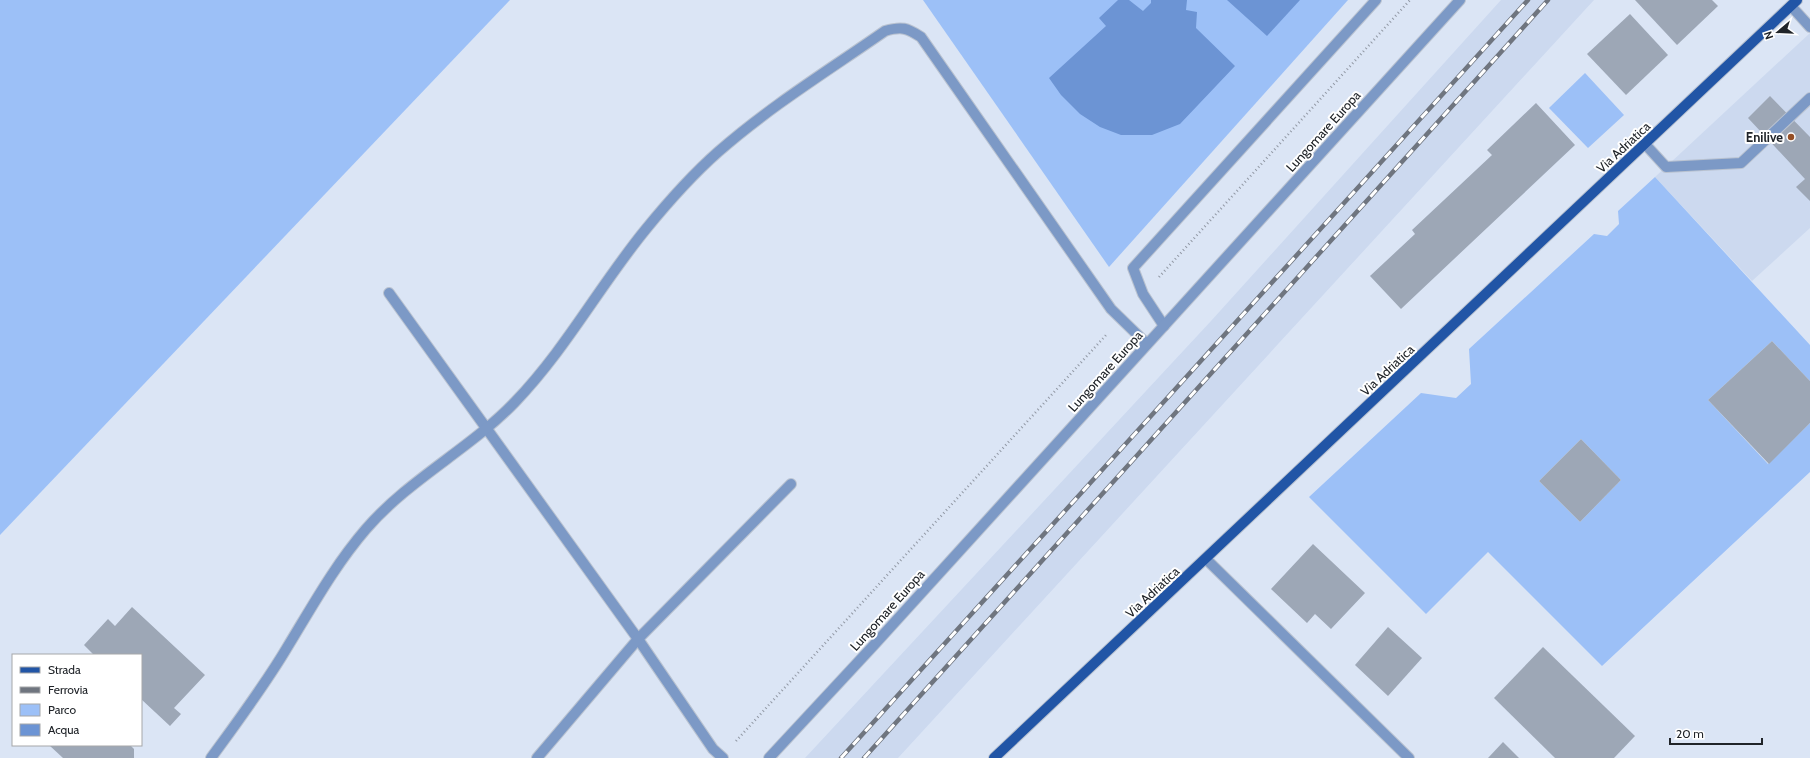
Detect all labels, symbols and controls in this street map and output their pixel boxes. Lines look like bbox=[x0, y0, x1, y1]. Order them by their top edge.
north arrow bbox=[1758, 12, 1798, 52]
text: N bbox=[1761, 29, 1776, 41]
street label: Lungomare Europa bbox=[1282, 87, 1364, 175]
street label: Via Adriatica bbox=[1593, 118, 1654, 176]
place label: Enilive bbox=[1746, 129, 1783, 145]
marker: Enilive bbox=[1786, 132, 1796, 142]
street label: Lungomare Europa bbox=[1064, 327, 1146, 415]
street label: Via Adriatica bbox=[1357, 341, 1418, 399]
street label: Via Adriatica bbox=[1122, 563, 1183, 621]
street label: Lungomare Europa bbox=[846, 566, 928, 654]
legend bbox=[12, 654, 142, 746]
text: Strada bbox=[48, 662, 81, 677]
text: Ferrovia bbox=[48, 682, 88, 697]
text: Parco bbox=[48, 702, 76, 717]
scale bar bbox=[1670, 720, 1762, 746]
text: Acqua bbox=[48, 722, 80, 737]
text: 20 m bbox=[1676, 726, 1704, 741]

